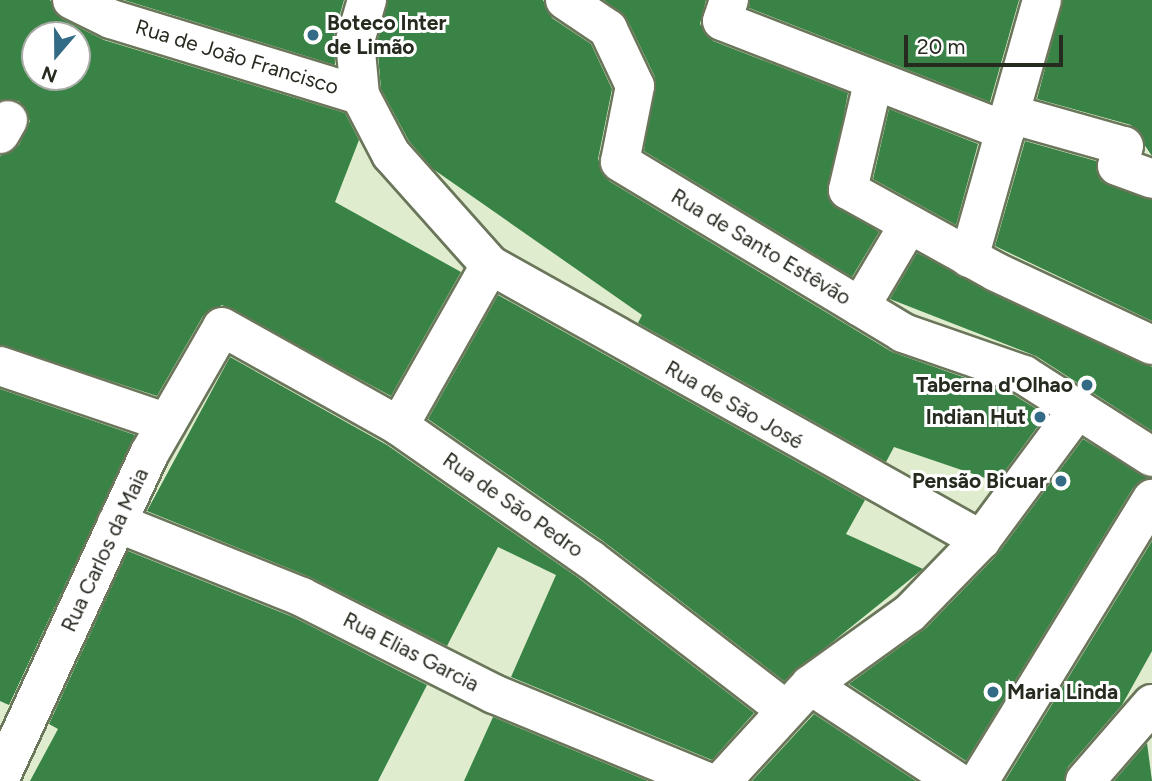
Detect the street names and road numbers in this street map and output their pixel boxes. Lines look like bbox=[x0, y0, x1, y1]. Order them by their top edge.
street label: Rua de João Francisco bbox=[132, 14, 342, 100]
street label: Rua de Santo Estêvão bbox=[667, 183, 855, 311]
street label: Rua de São José bbox=[661, 355, 807, 455]
street label: Rua de São Pedro bbox=[438, 447, 588, 563]
street label: Rua Carlos da Maia bbox=[56, 464, 154, 636]
street label: Rua Elias Garcia bbox=[339, 607, 483, 697]

